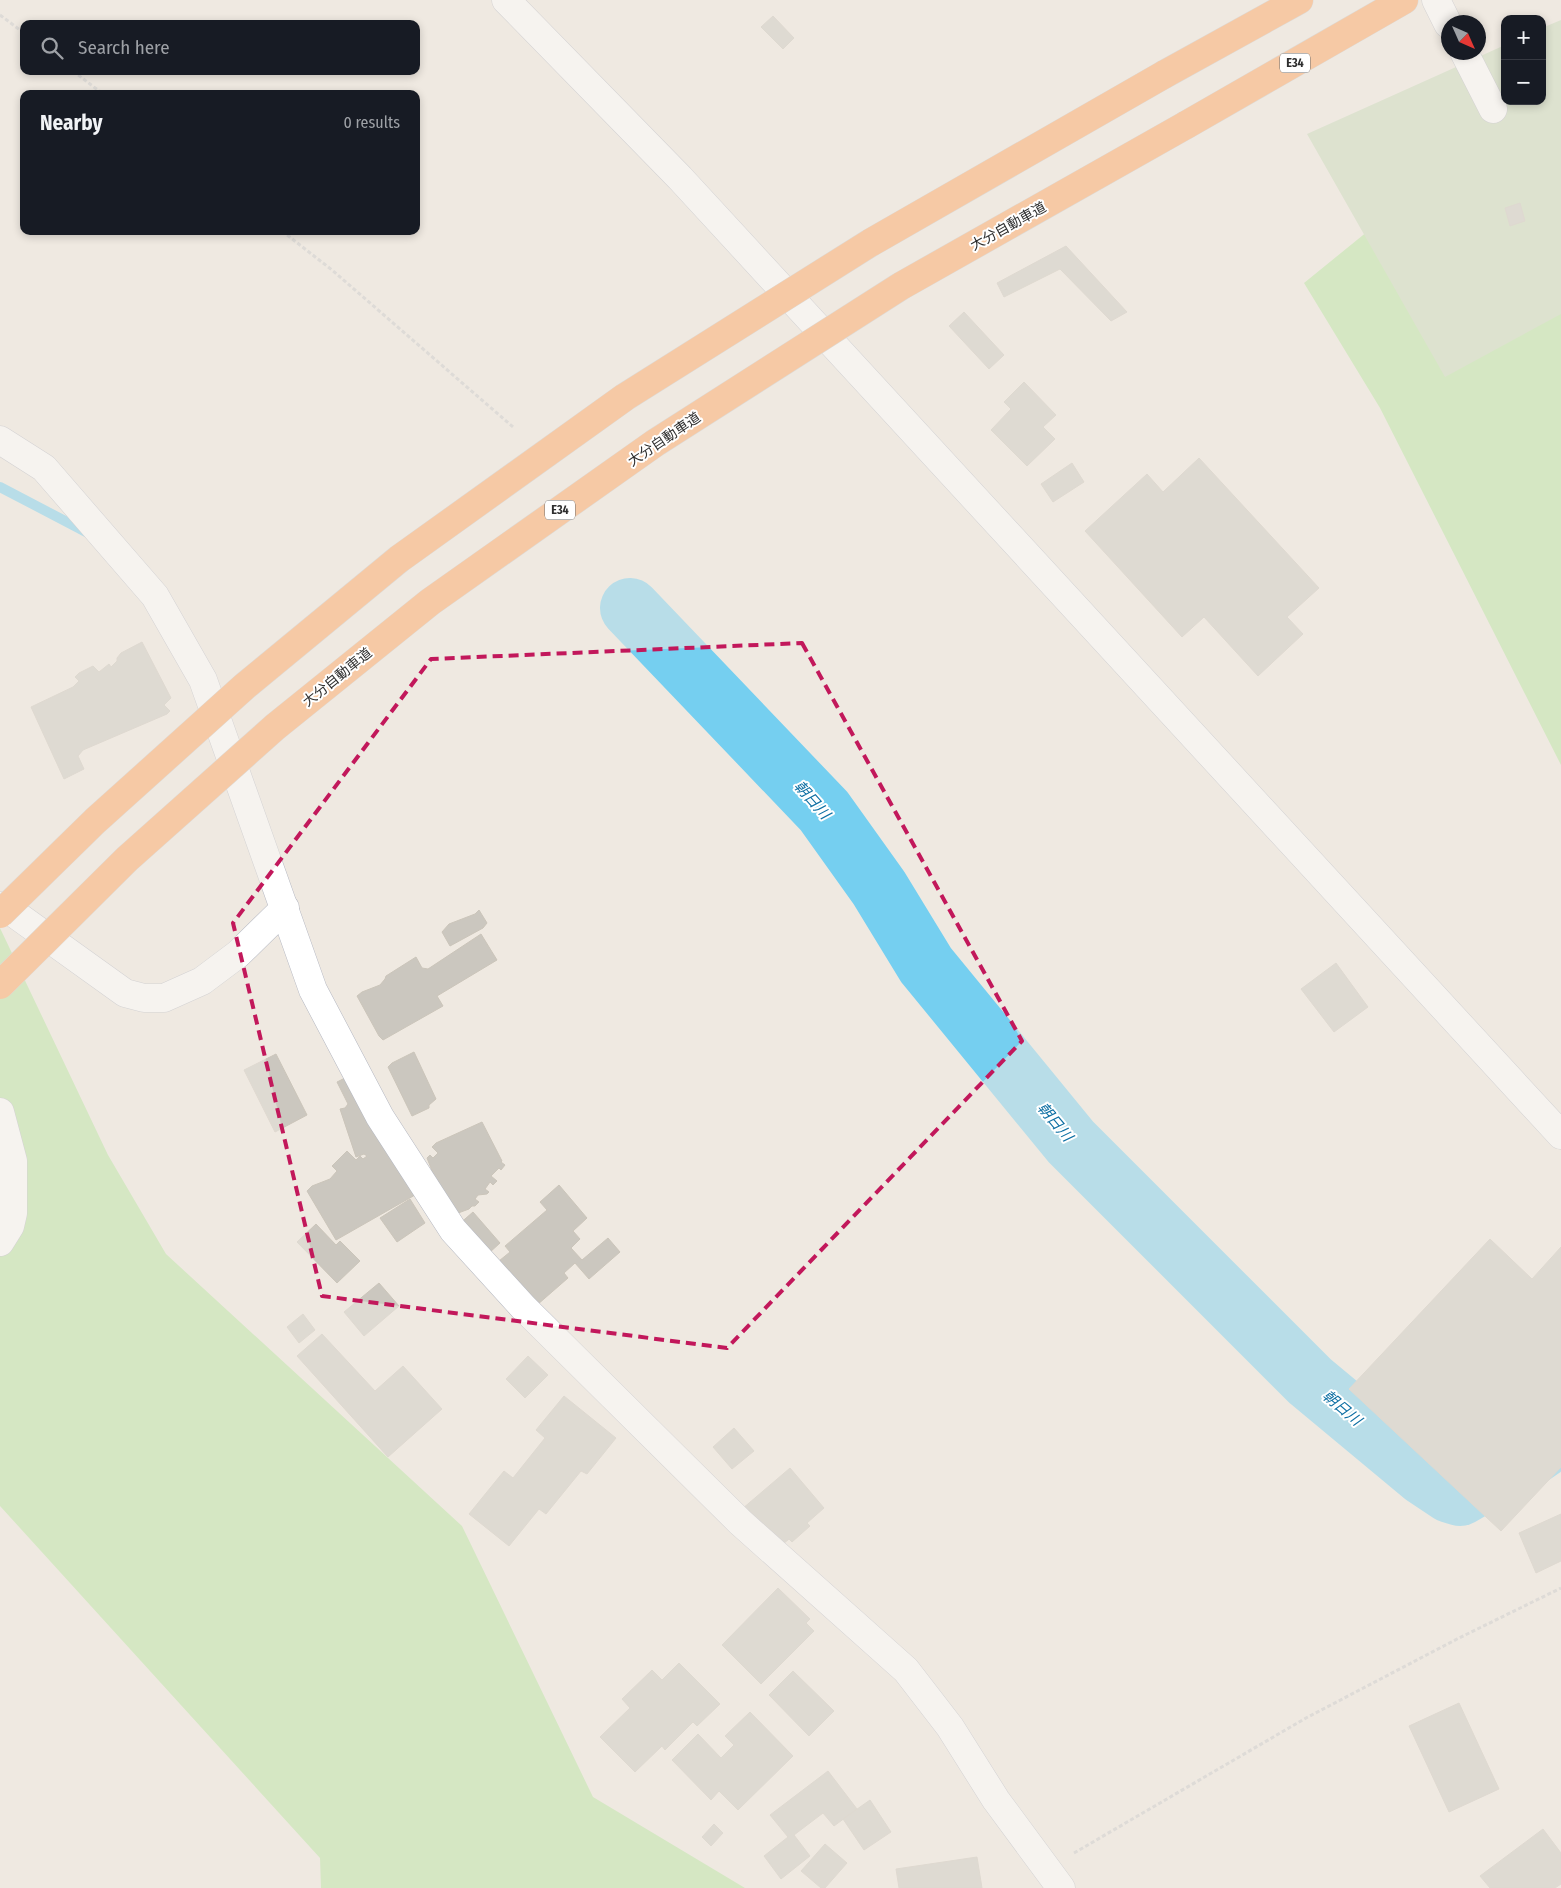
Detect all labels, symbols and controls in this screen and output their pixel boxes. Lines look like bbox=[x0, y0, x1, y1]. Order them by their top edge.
north arrow bbox=[1441, 15, 1486, 60]
map controls bbox=[1501, 15, 1546, 105]
button: + bbox=[1501, 15, 1546, 60]
search box bbox=[20, 20, 420, 75]
icon: search bbox=[38, 34, 66, 62]
text: Search here bbox=[78, 36, 170, 59]
road number: E34 bbox=[1280, 54, 1310, 72]
button: − bbox=[1501, 60, 1546, 105]
text: Nearby bbox=[40, 110, 102, 136]
text: 0 results bbox=[343, 113, 400, 132]
street label: 大分自動車道 bbox=[967, 199, 1049, 254]
street label: 大分自動車道 bbox=[625, 409, 704, 470]
road number: E34 bbox=[545, 500, 575, 520]
street label: 大分自動車道 bbox=[299, 644, 375, 710]
water label: 朝日川 bbox=[790, 777, 835, 824]
water label: 朝日川 bbox=[1034, 1099, 1078, 1147]
water label: 朝日川 bbox=[1319, 1387, 1367, 1431]

